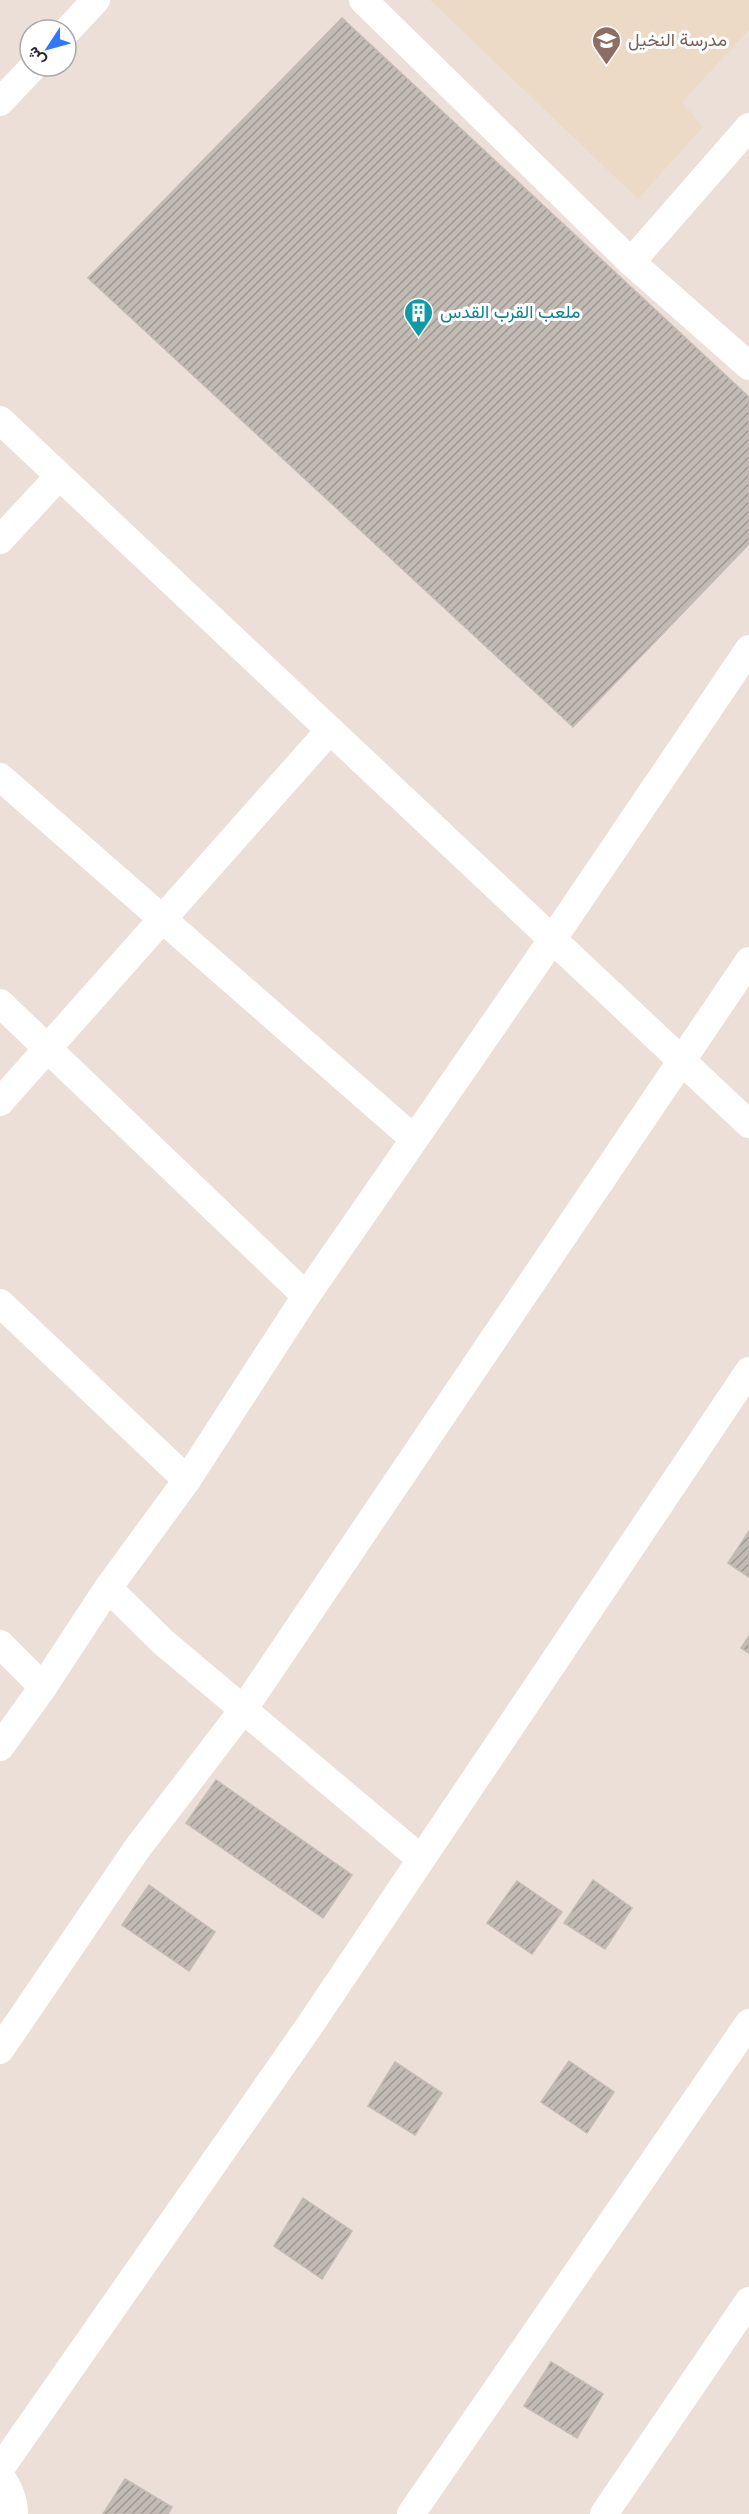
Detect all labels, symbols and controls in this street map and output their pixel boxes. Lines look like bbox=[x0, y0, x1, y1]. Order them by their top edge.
north arrow bbox=[18, 18, 78, 78]
school or university icon: مدرسة النخيل bbox=[591, 24, 623, 66]
place label: مدرسة النخيل bbox=[628, 27, 727, 51]
text: ش bbox=[21, 43, 50, 71]
building icon: ملعب القرب القدس bbox=[403, 296, 435, 338]
place label: ملعب القرب القدس bbox=[440, 299, 580, 323]

